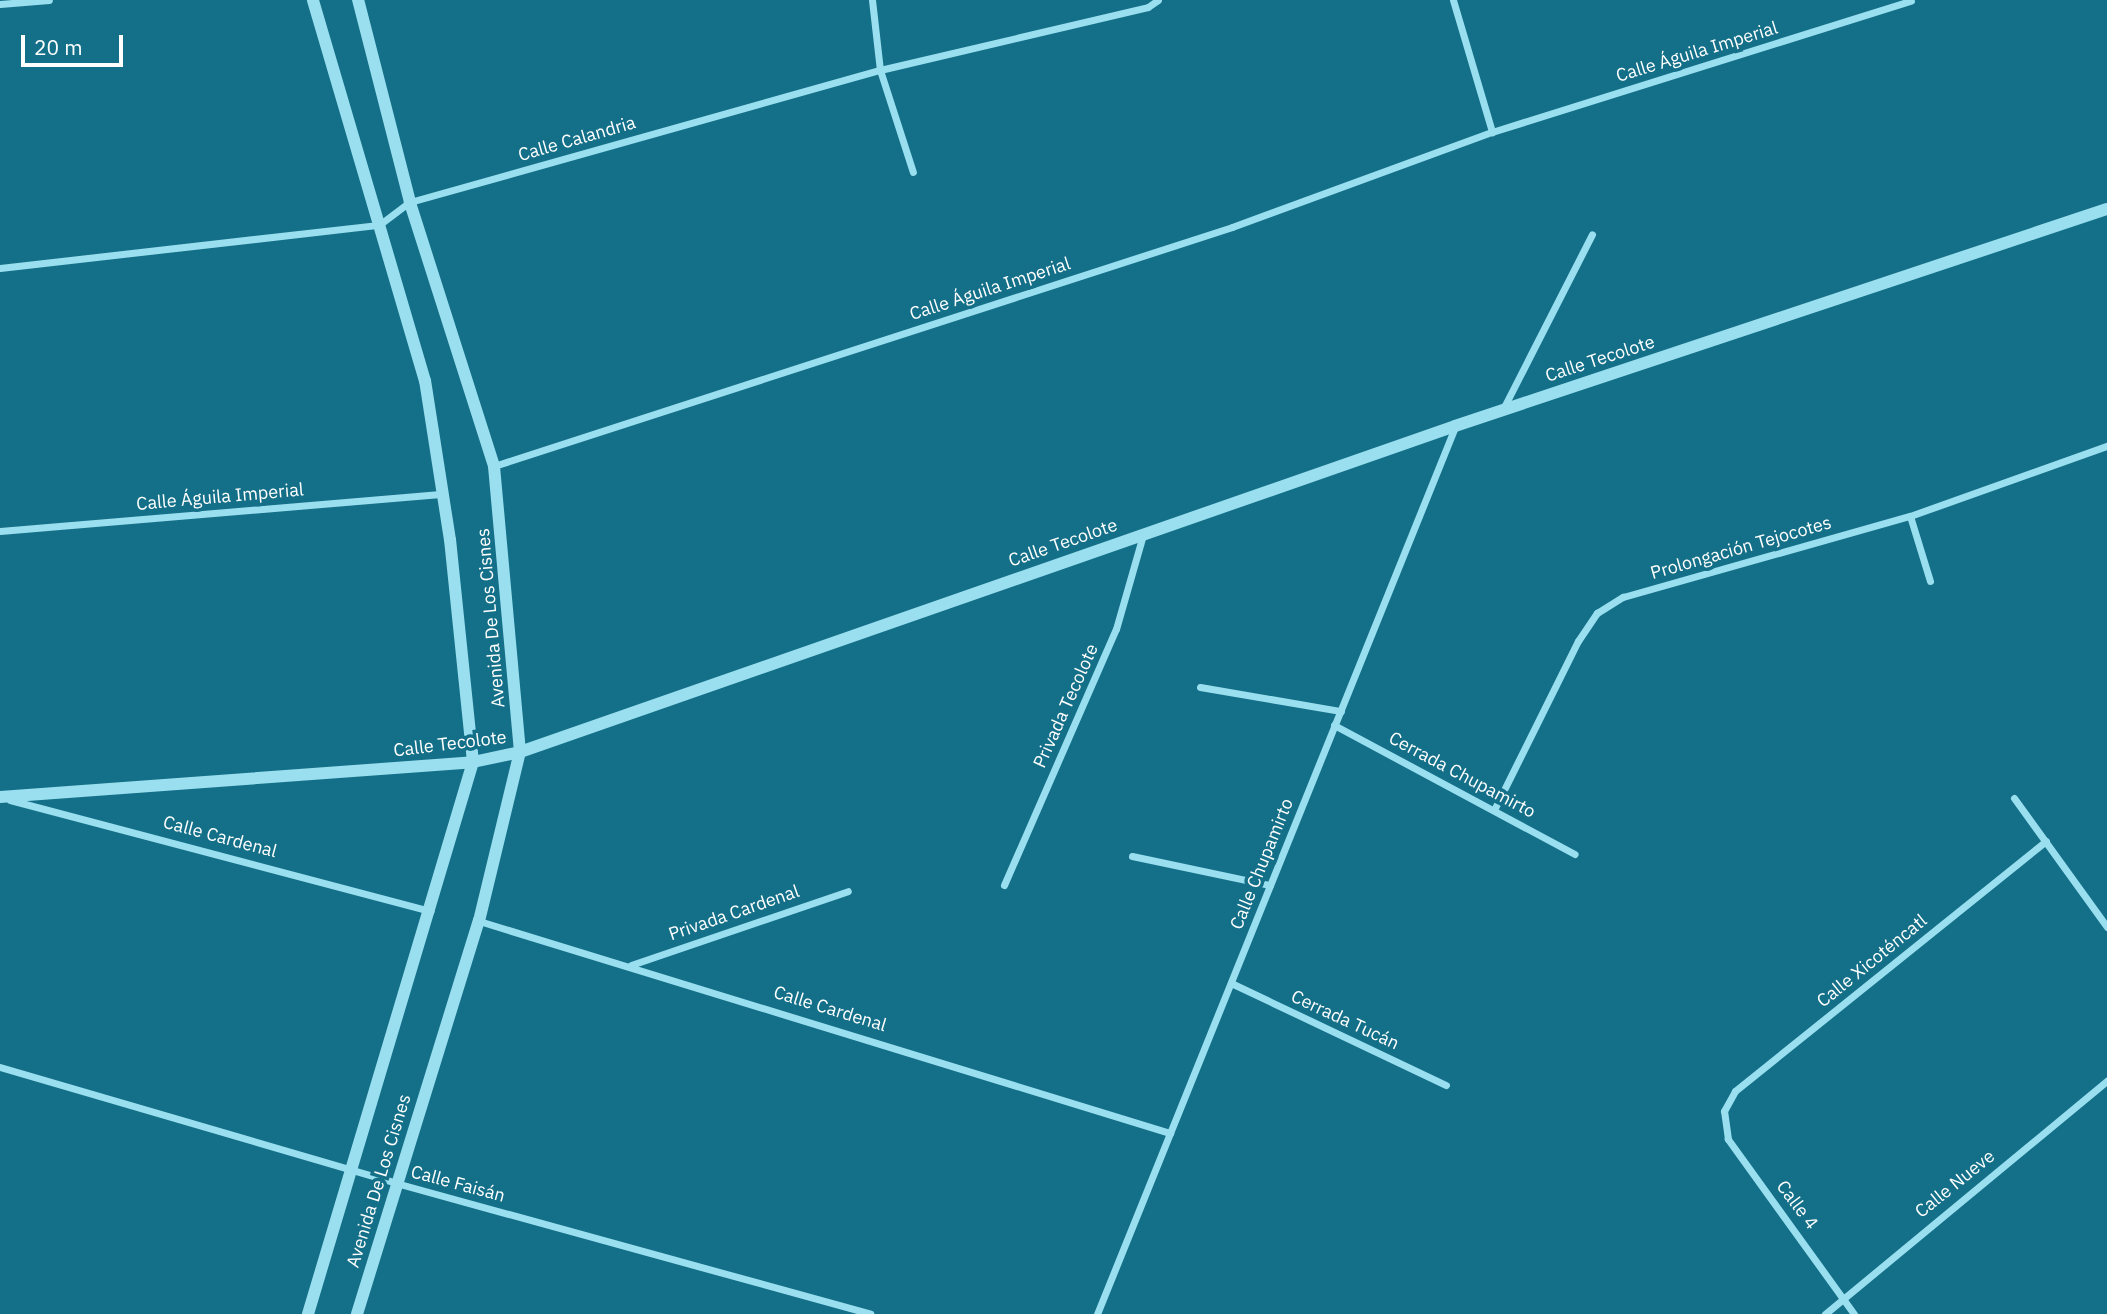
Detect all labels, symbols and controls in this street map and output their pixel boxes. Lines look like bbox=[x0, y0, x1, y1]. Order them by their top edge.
street label: Calle Águila Imperial bbox=[1614, 17, 1780, 87]
scale bar bbox=[24, 21, 126, 65]
text: 20 m bbox=[34, 33, 83, 61]
street label: Calle Calandria bbox=[516, 112, 638, 166]
street label: Calle Águila Imperial bbox=[907, 253, 1073, 325]
street label: Calle Tecolote bbox=[1543, 331, 1657, 387]
street label: Calle Águila Imperial bbox=[135, 479, 305, 515]
street label: Prolongación Tejocotes bbox=[1648, 512, 1834, 584]
street label: Calle Tecolote bbox=[1006, 514, 1120, 572]
street label: Avenida De Los Cisnes bbox=[472, 527, 510, 709]
street label: Privada Tecolote bbox=[1029, 641, 1103, 771]
street label: Calle Tecolote bbox=[392, 726, 508, 762]
street label: Cerrada Chupamirto bbox=[1385, 727, 1539, 823]
street label: Calle Chupamirto bbox=[1226, 795, 1298, 933]
street label: Calle Cardenal bbox=[161, 811, 279, 863]
street label: Privada Cardenal bbox=[666, 881, 802, 945]
street label: Calle Xicoténcatl bbox=[1813, 910, 1931, 1012]
street label: Calle Cardenal bbox=[771, 982, 889, 1036]
street label: Cerrada Tucán bbox=[1288, 986, 1402, 1054]
street label: Avenida De Los Cisnes bbox=[342, 1092, 416, 1270]
street label: Calle Nueve bbox=[1911, 1145, 1999, 1223]
street label: Calle Faisán bbox=[409, 1161, 507, 1207]
street label: Calle 4 bbox=[1772, 1176, 1822, 1234]

